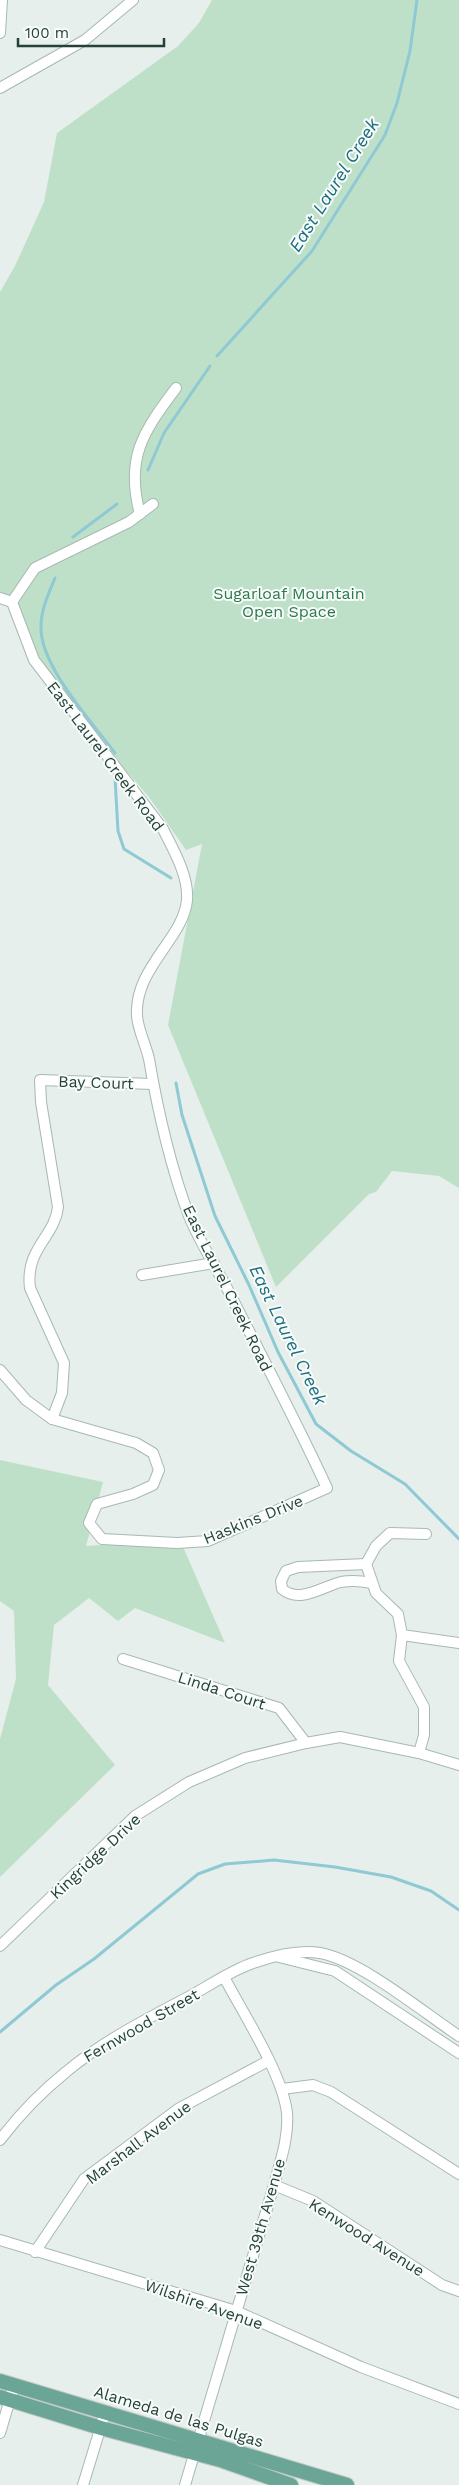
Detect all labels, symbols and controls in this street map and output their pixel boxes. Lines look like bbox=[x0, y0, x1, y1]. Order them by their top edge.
scale bar bbox=[18, 15, 164, 47]
text: 100 m bbox=[25, 24, 69, 42]
water label: East Laurel Creek bbox=[284, 113, 384, 255]
park label: Sugarloaf Mountain Open Space bbox=[213, 584, 365, 621]
street label: East Laurel Creek Road bbox=[43, 678, 168, 835]
street label: Bay Court bbox=[58, 1072, 134, 1093]
street label: East Laurel Creek Road bbox=[179, 1202, 276, 1374]
water label: East Laurel Creek bbox=[245, 1261, 332, 1409]
street label: Haskins Drive bbox=[200, 1491, 306, 1548]
street label: Linda Court bbox=[176, 1667, 268, 1714]
street label: Kingridge Drive bbox=[46, 1810, 145, 1903]
street label: Fernwood Street bbox=[80, 1984, 203, 2066]
street label: Marshall Avenue bbox=[82, 2097, 195, 2188]
street label: West 39th Avenue bbox=[232, 2156, 289, 2298]
street label: Kenwood Avenue bbox=[305, 2194, 428, 2281]
street label: Wilshire Avenue bbox=[142, 2275, 266, 2334]
street label: Alameda de las Pulgas bbox=[92, 2382, 266, 2451]

